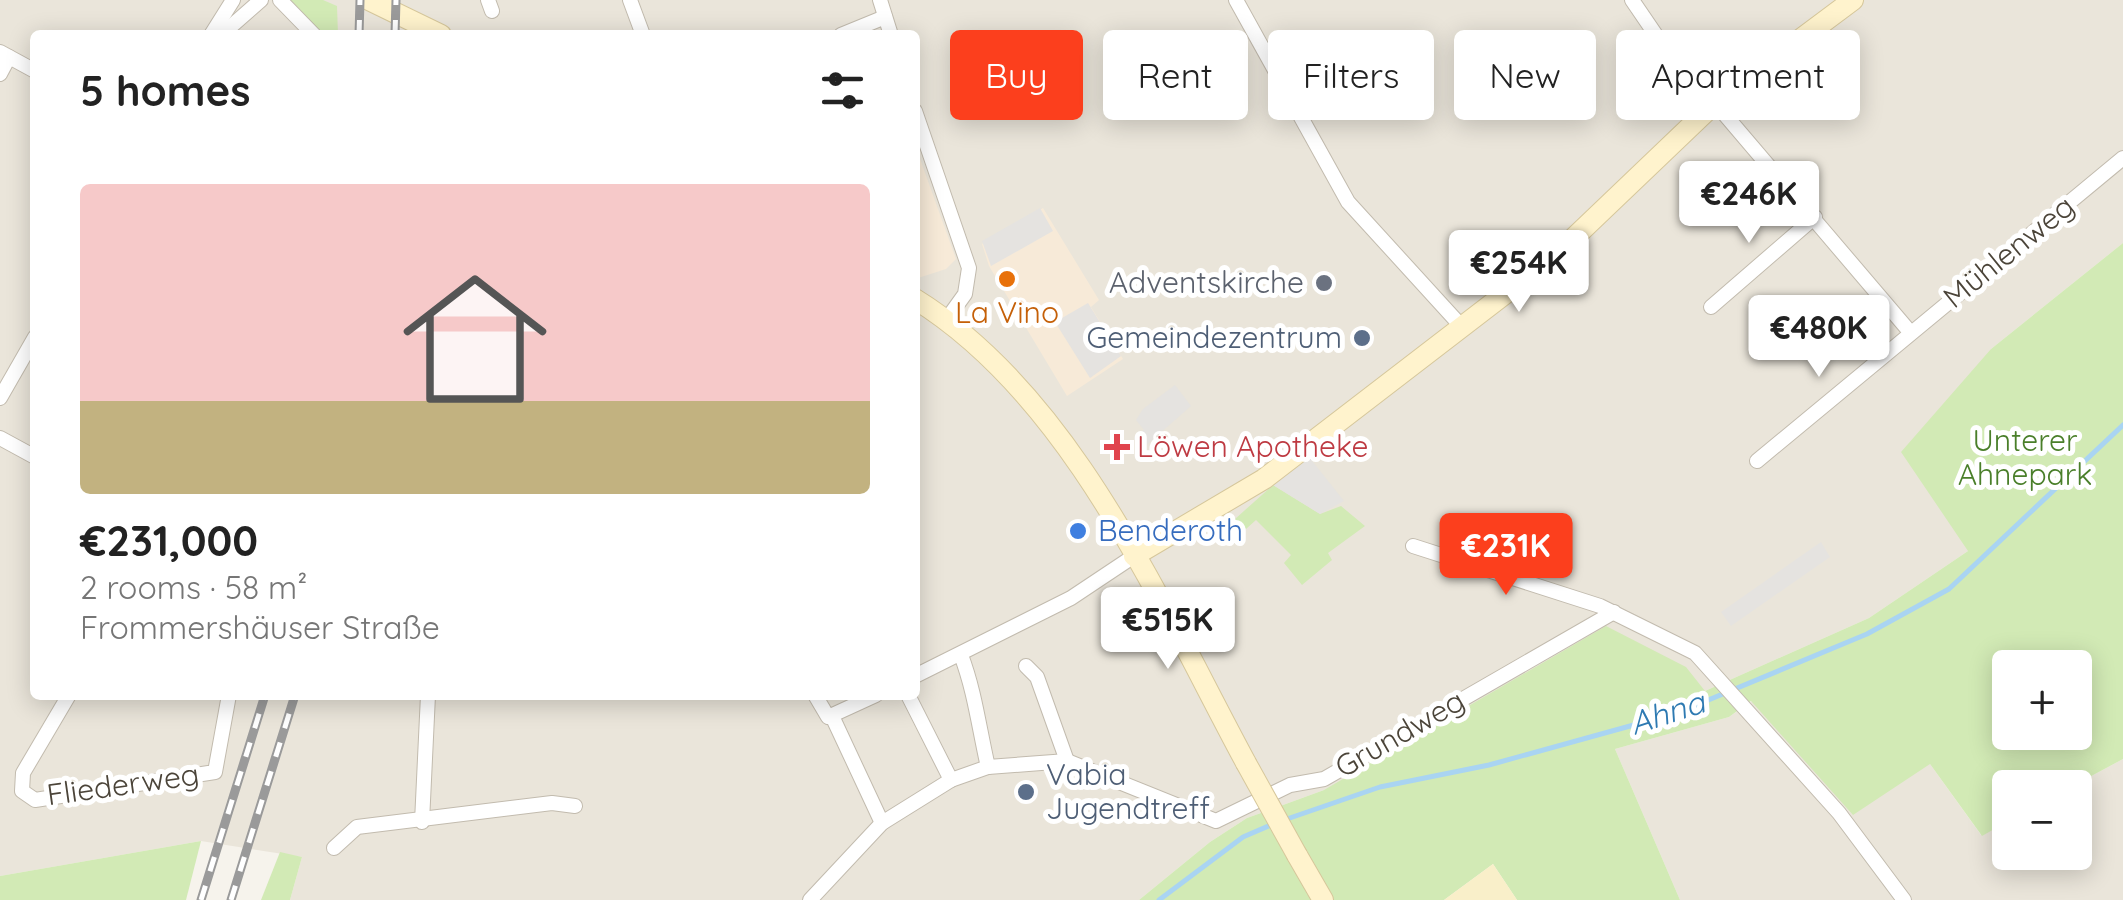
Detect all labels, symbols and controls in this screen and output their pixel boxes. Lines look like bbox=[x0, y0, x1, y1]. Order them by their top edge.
chip: Buy bbox=[950, 30, 1083, 120]
chip: Rent bbox=[1103, 30, 1248, 120]
chip: Filters bbox=[1268, 30, 1434, 120]
chip: New bbox=[1454, 30, 1596, 120]
chip: Apartment bbox=[1616, 30, 1860, 120]
icon: filters bbox=[815, 63, 870, 118]
text: 5 homes bbox=[80, 64, 251, 117]
pin: €246K bbox=[1679, 161, 1819, 246]
text: €246K bbox=[1701, 173, 1797, 213]
street label: Mühlenweg bbox=[1935, 187, 2082, 316]
pin: €254K bbox=[1449, 230, 1589, 315]
text: €254K bbox=[1471, 242, 1567, 282]
icon: home bbox=[385, 249, 565, 429]
place label: Adventskirche bbox=[1109, 263, 1304, 301]
marker: La Vino bbox=[996, 268, 1018, 290]
marker: Adventskirche bbox=[1313, 272, 1335, 294]
place label: La Vino bbox=[955, 293, 1059, 331]
pin: €480K bbox=[1749, 295, 1889, 380]
text: €480K bbox=[1770, 307, 1868, 347]
place label: Gemeindezentrum bbox=[1086, 318, 1342, 356]
marker: Gemeindezentrum bbox=[1351, 327, 1373, 349]
park label: Unterer Ahnepark bbox=[1958, 421, 2092, 493]
place label: Löwen Apotheke bbox=[1137, 427, 1368, 465]
marker: Löwen Apotheke bbox=[1106, 436, 1128, 458]
place label: Benderoth bbox=[1098, 511, 1243, 549]
pin: €231K bbox=[1436, 513, 1576, 598]
text: €231,000 bbox=[80, 514, 258, 567]
marker: Benderoth bbox=[1067, 520, 1089, 542]
text: €231K bbox=[1462, 525, 1550, 565]
text: 2 rooms · 58 m² bbox=[80, 567, 307, 607]
pin: €515K bbox=[1098, 587, 1238, 672]
text: €515K bbox=[1123, 599, 1213, 639]
text: Frommershäuser Straße bbox=[80, 607, 440, 647]
map controls bbox=[1992, 650, 2092, 870]
button: + bbox=[1992, 650, 2092, 750]
street label: Grundweg bbox=[1328, 681, 1471, 785]
water label: Ahna bbox=[1624, 681, 1711, 743]
street label: Fliederweg bbox=[44, 755, 202, 814]
place label: Vabia Jugendtreff bbox=[1046, 755, 1210, 827]
button: − bbox=[1992, 770, 2092, 870]
marker: Vabia Jugendtreff bbox=[1015, 781, 1037, 803]

